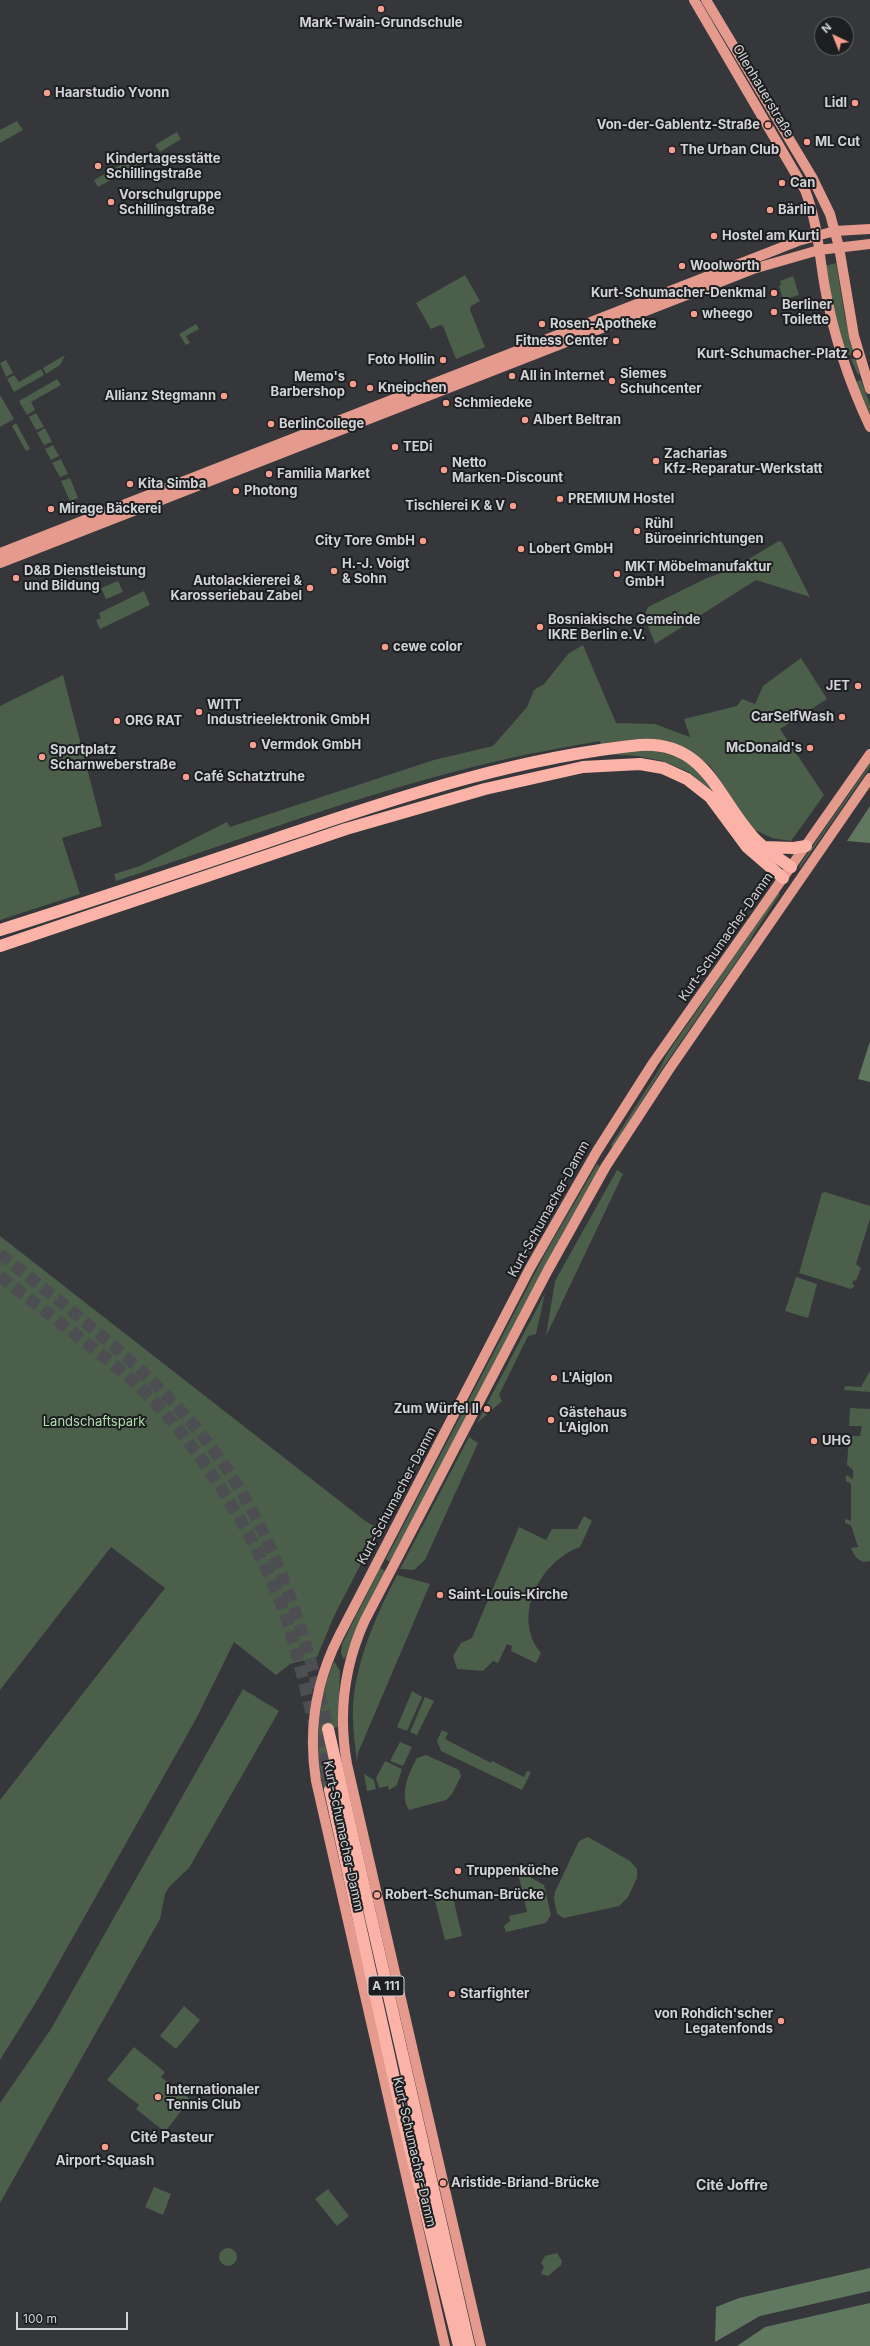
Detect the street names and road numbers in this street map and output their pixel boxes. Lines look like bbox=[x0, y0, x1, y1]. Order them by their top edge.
street label: Ollenhauerstraße bbox=[729, 42, 797, 140]
street label: Kurt-Schumacher-Damm bbox=[676, 870, 776, 1004]
street label: Kurt-Schumacher-Damm bbox=[505, 1138, 593, 1280]
street label: Kurt-Schumacher-Damm bbox=[354, 1425, 440, 1567]
street label: Kurt-Schumacher-Damm bbox=[319, 1759, 367, 1913]
road number: A 111 bbox=[368, 1976, 404, 1996]
street label: Kurt-Schumacher-Damm bbox=[389, 2076, 439, 2228]

